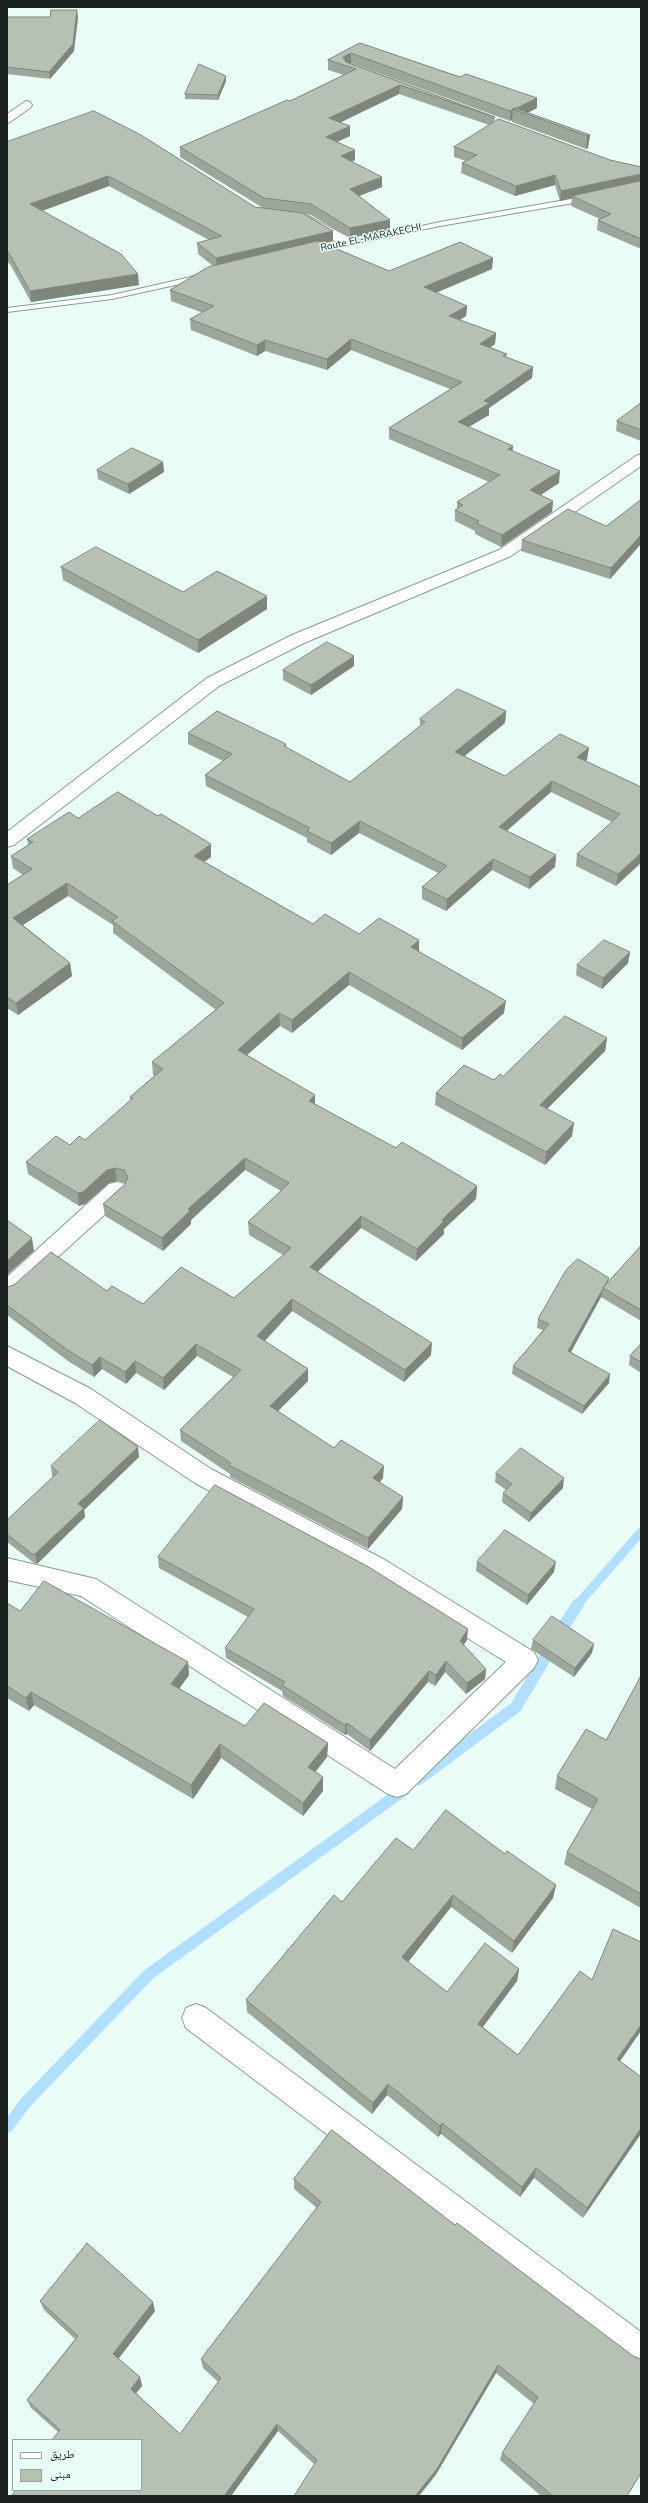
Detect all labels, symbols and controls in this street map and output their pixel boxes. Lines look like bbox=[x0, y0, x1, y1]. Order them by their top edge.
street label: Route EL-MARAKECHI bbox=[319, 221, 423, 255]
legend bbox=[12, 2439, 142, 2491]
text: طريق bbox=[50, 2446, 75, 2462]
text: مبنى bbox=[50, 2466, 71, 2482]

